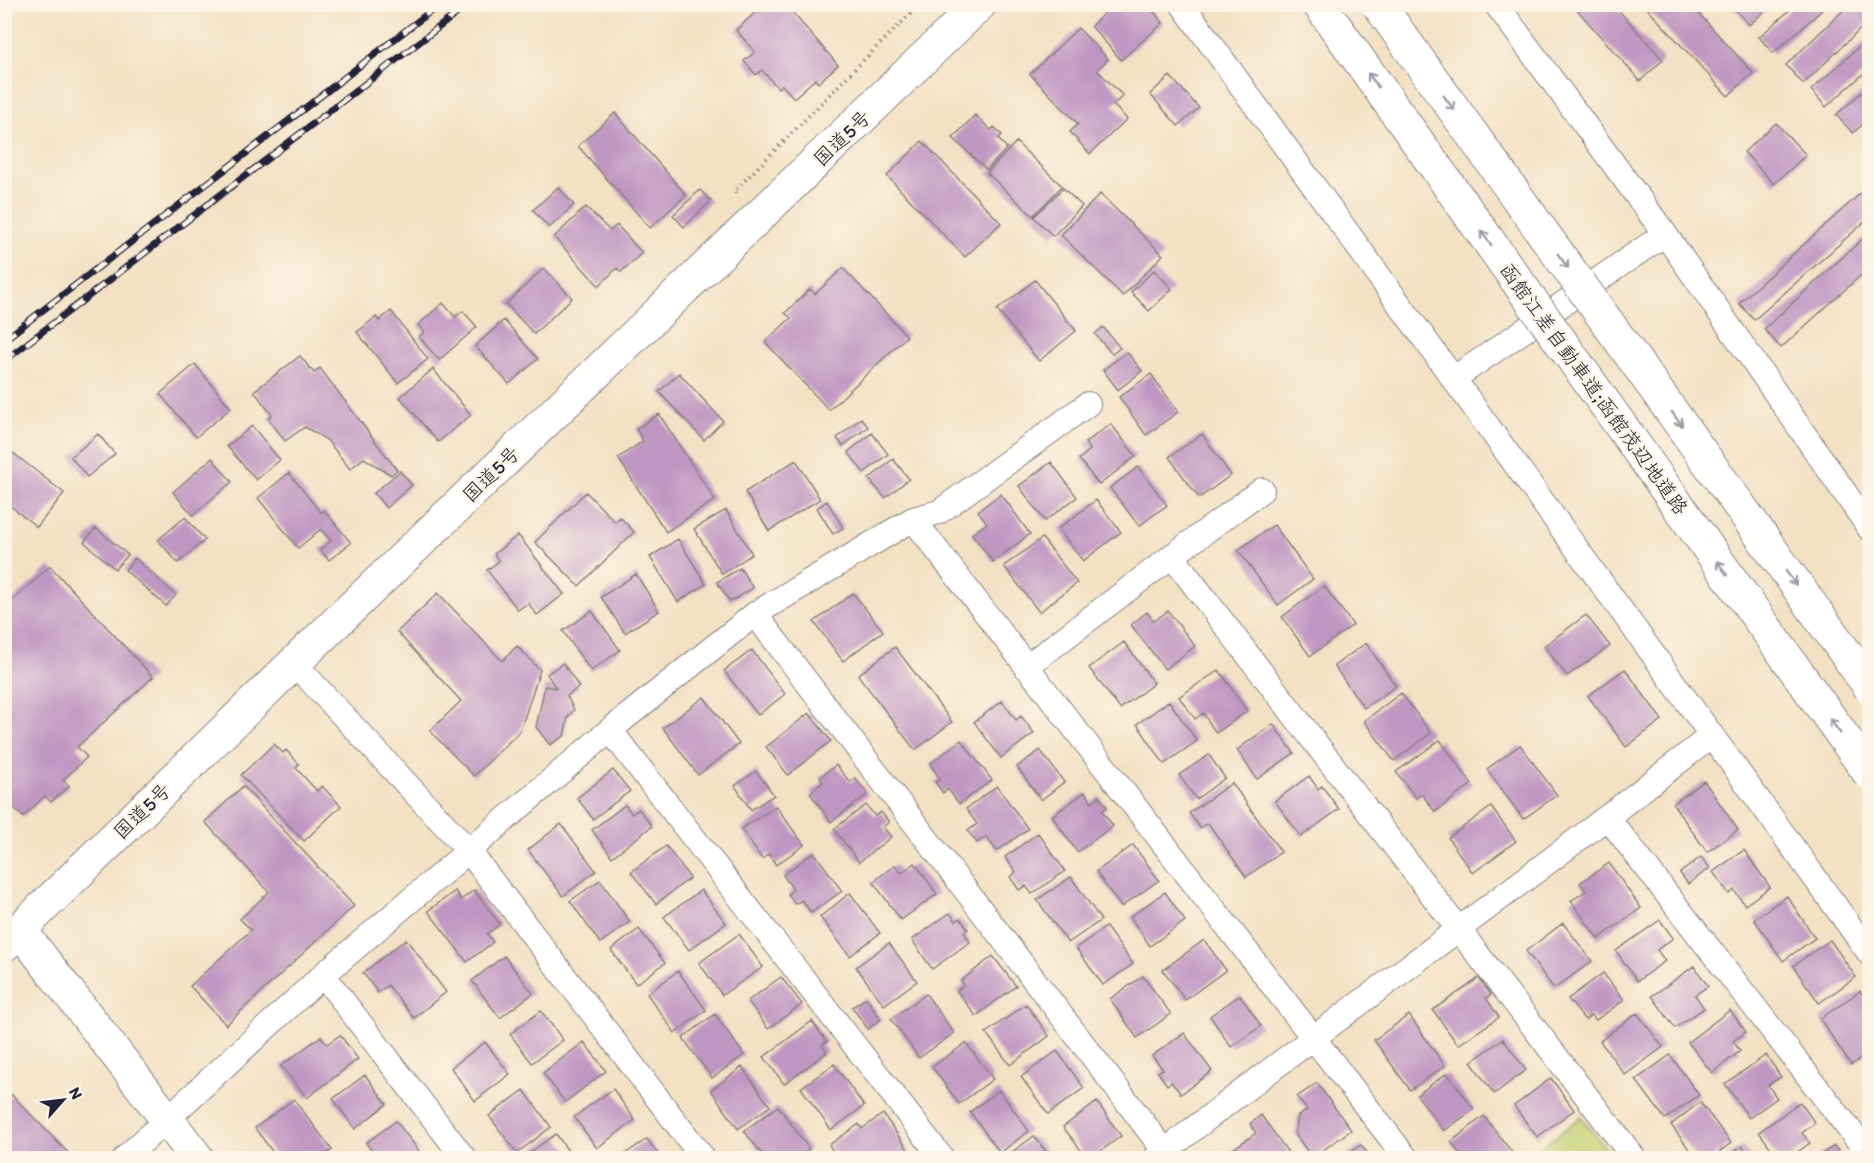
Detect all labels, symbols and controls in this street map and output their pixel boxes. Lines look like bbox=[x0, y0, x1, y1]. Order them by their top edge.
one-way arrow bbox=[1367, 72, 1379, 88]
one-way arrow bbox=[1442, 95, 1455, 111]
street label: 国道5号 bbox=[808, 105, 876, 171]
one-way arrow bbox=[1480, 231, 1492, 247]
one-way arrow bbox=[1556, 253, 1569, 269]
street label: 函館江差自動車道;函館茂辺地道路 bbox=[1495, 259, 1693, 519]
one-way arrow bbox=[1671, 411, 1683, 427]
street label: 国道5号 bbox=[457, 441, 525, 507]
one-way arrow bbox=[1716, 560, 1728, 576]
one-way arrow bbox=[1785, 569, 1797, 585]
one-way arrow bbox=[1829, 719, 1842, 735]
street label: 国道5号 bbox=[108, 778, 176, 844]
north arrow bbox=[33, 1070, 93, 1130]
text: N bbox=[65, 1084, 87, 1102]

